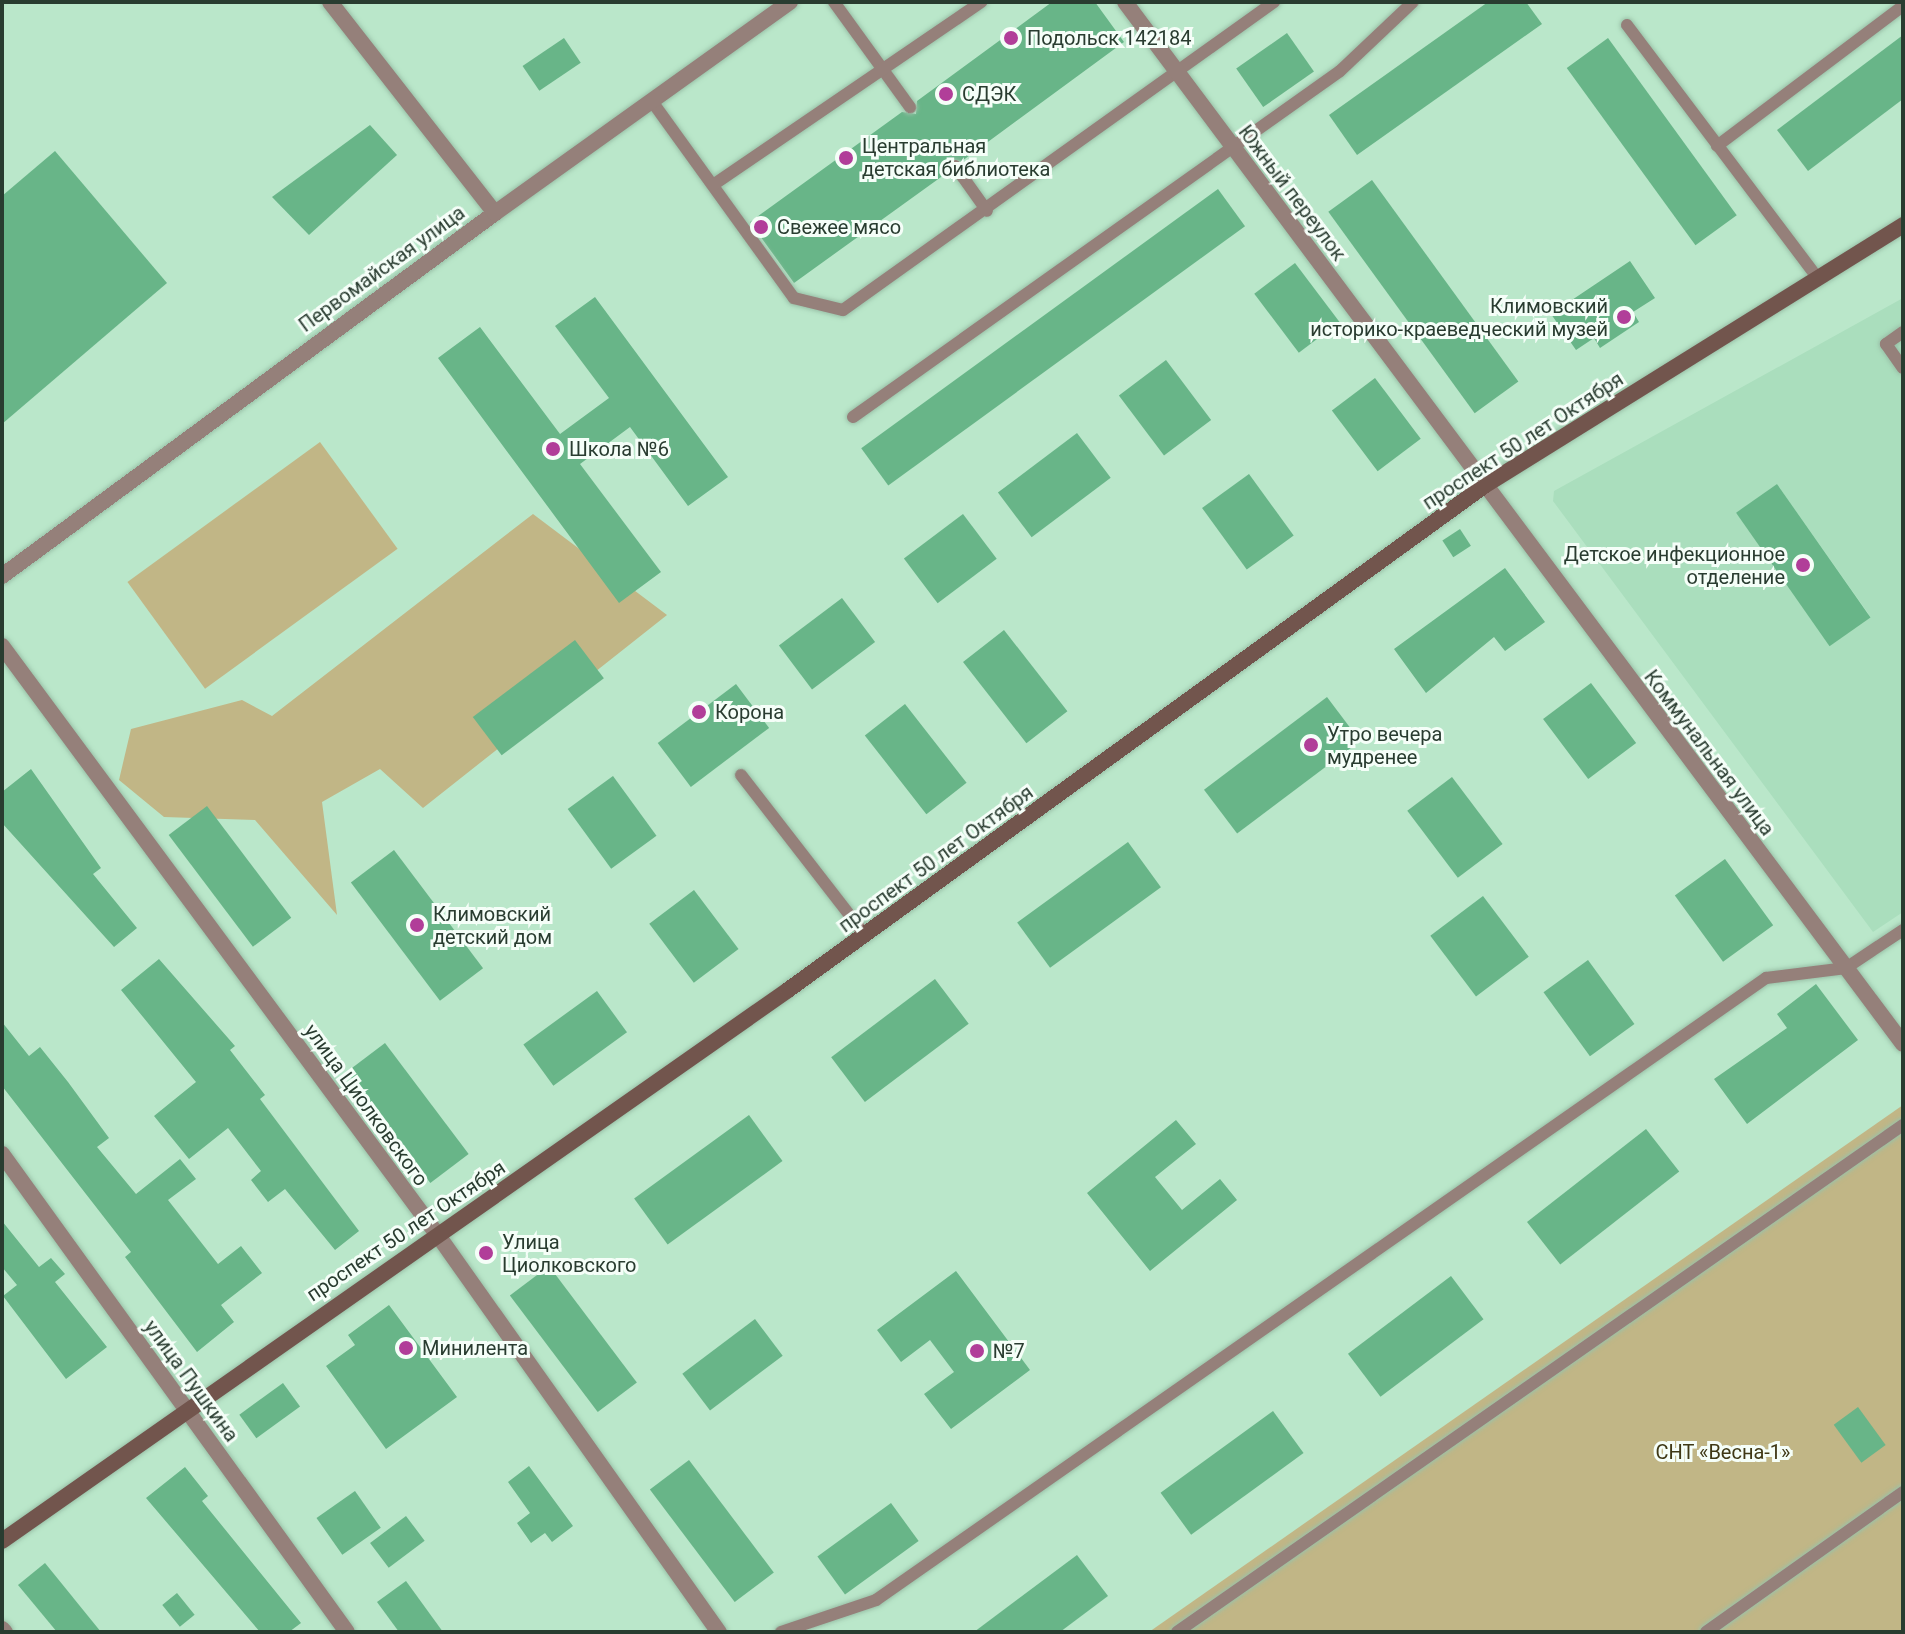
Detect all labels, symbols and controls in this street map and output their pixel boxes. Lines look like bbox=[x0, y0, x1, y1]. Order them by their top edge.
place label: Подольск 142184 bbox=[1027, 26, 1191, 50]
marker: Подольск 142184 bbox=[1002, 29, 1020, 47]
place label: СДЭК bbox=[962, 82, 1016, 106]
marker: СДЭК bbox=[937, 85, 955, 103]
street label: Южный переулок bbox=[1233, 121, 1351, 265]
place label: Центральная детская библиотека bbox=[862, 134, 1050, 181]
marker: Центральная детская библиотека bbox=[837, 149, 855, 167]
street label: Первомайская улица bbox=[294, 201, 470, 337]
place label: Свежее мясо bbox=[777, 215, 901, 239]
marker: Свежее мясо bbox=[752, 218, 770, 236]
place label: Климовский историко-краеведческий музей bbox=[1310, 294, 1608, 341]
marker: Климовский историко-краеведческий музей bbox=[1615, 308, 1633, 326]
street label: проспект 50 лет Октября bbox=[1418, 367, 1628, 515]
place label: Школа №6 bbox=[569, 437, 669, 461]
marker: Школа №6 bbox=[544, 440, 562, 458]
place label: Детское инфекционное отделение bbox=[1564, 542, 1785, 589]
marker: Детское инфекционное отделение bbox=[1792, 554, 1814, 576]
street label: Коммунальная улица bbox=[1639, 665, 1779, 841]
place label: Корона bbox=[715, 700, 784, 724]
marker: Корона bbox=[690, 703, 708, 721]
place label: Утро вечера мудренее bbox=[1327, 722, 1442, 769]
marker: Утро вечера мудренее bbox=[1302, 736, 1320, 754]
street label: проспект 50 лет Октября bbox=[834, 780, 1038, 938]
place label: Климовский детский дом bbox=[433, 902, 552, 949]
marker: Климовский детский дом bbox=[408, 916, 426, 934]
street label: улица Циолковского bbox=[299, 1019, 433, 1191]
street label: проспект 50 лет Октября bbox=[302, 1155, 510, 1307]
place label: Улица Циолковского bbox=[502, 1230, 637, 1277]
marker: Улица Циолковского bbox=[477, 1244, 495, 1262]
street label: улица Пушкина bbox=[139, 1315, 243, 1447]
place label: Минилента bbox=[422, 1336, 528, 1360]
marker: Минилента bbox=[397, 1339, 415, 1357]
place label: №7 bbox=[993, 1339, 1025, 1363]
marker: №7 bbox=[968, 1342, 986, 1360]
park label: СНТ «Весна-1» bbox=[1655, 1440, 1791, 1464]

